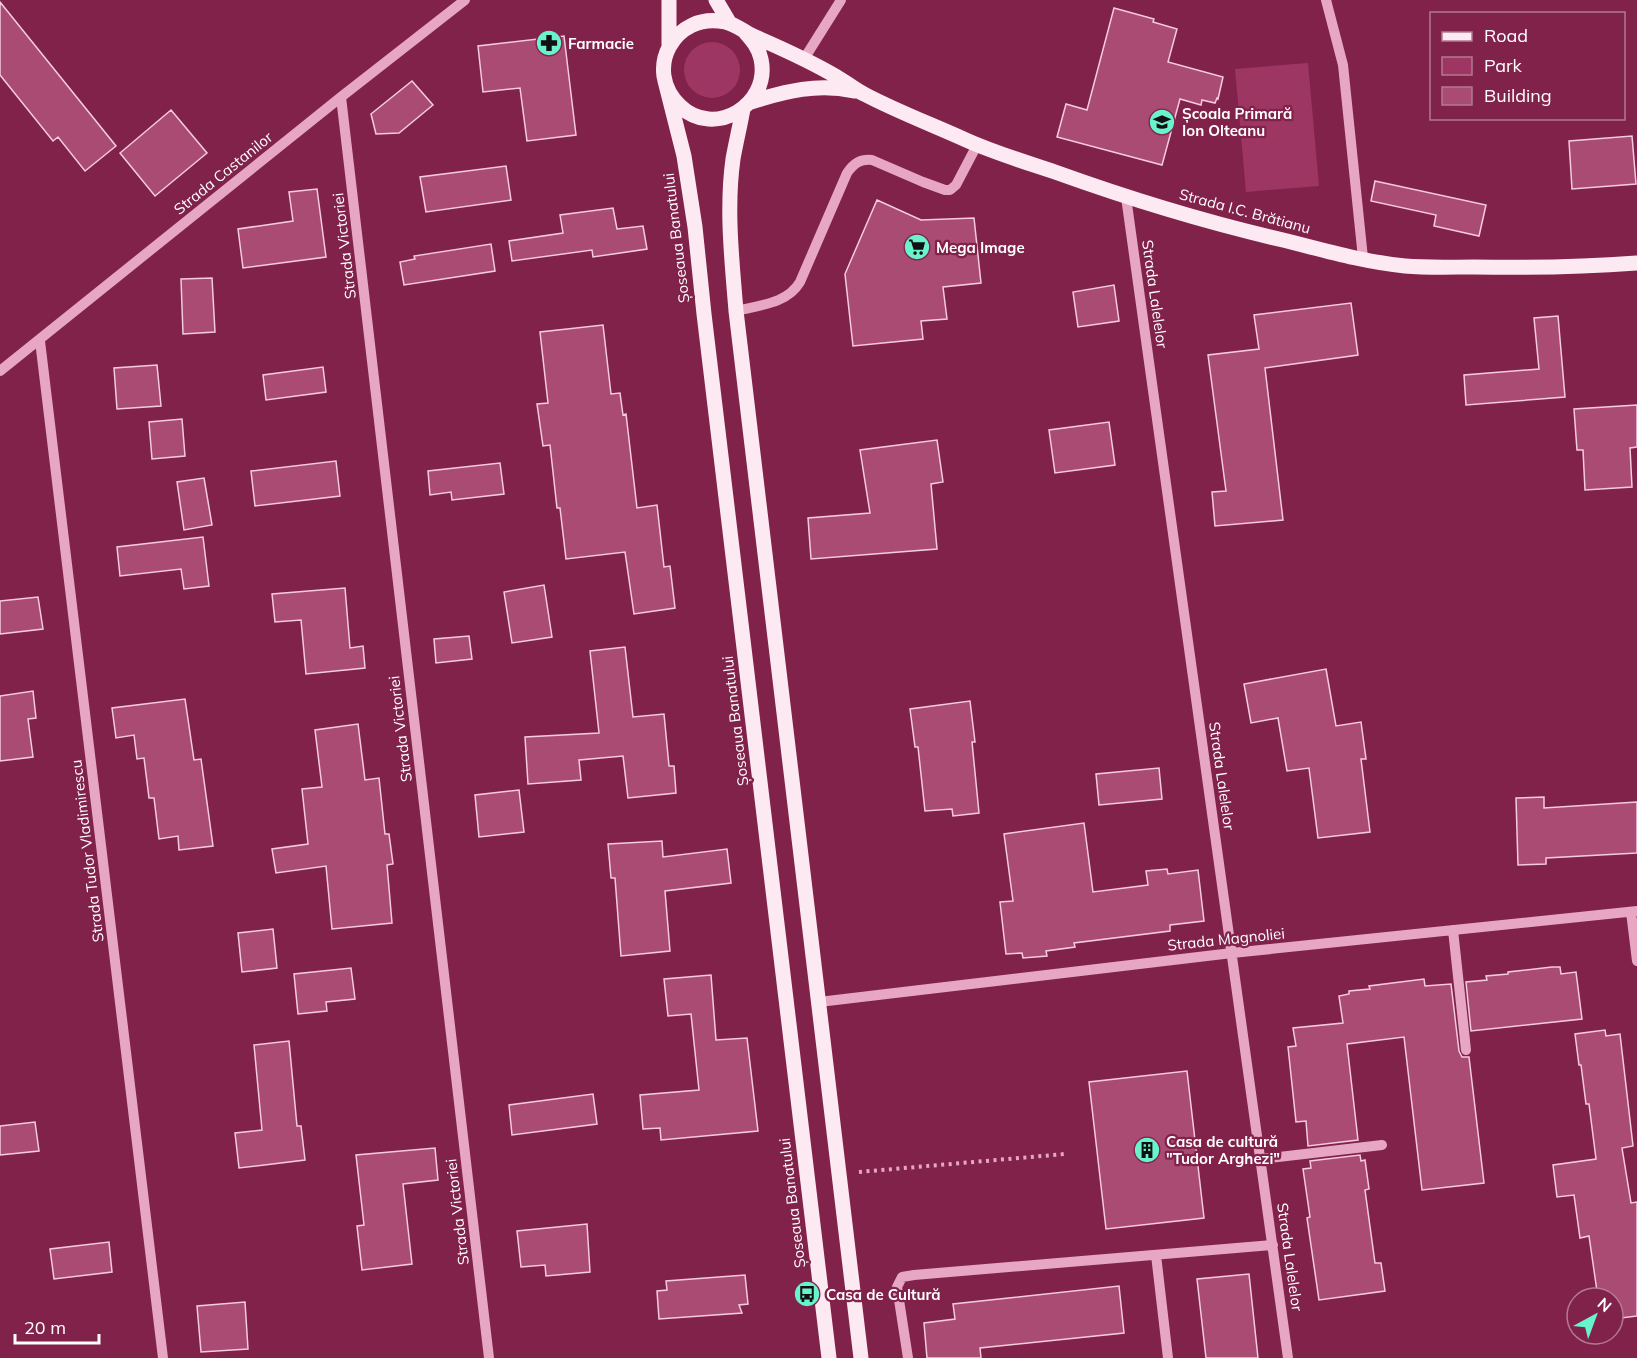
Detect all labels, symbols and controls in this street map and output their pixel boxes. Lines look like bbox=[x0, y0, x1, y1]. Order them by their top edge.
legend bbox=[1430, 12, 1625, 120]
text: Road bbox=[1484, 24, 1528, 47]
pharmacy icon: Farmacie bbox=[534, 28, 564, 58]
place label: Farmacie bbox=[568, 34, 634, 53]
text: Park bbox=[1484, 54, 1523, 77]
text: Building bbox=[1484, 84, 1552, 107]
place label: Școala Primară Ion Olteanu bbox=[1182, 104, 1292, 140]
school or university icon: Școala Primară Ion Olteanu bbox=[1147, 107, 1177, 137]
street label: Strada Castanilor bbox=[170, 127, 277, 219]
street label: Șoseaua Banatului bbox=[659, 172, 693, 304]
street label: Strada I.C. Brătianu bbox=[1177, 184, 1313, 238]
street label: Strada Victoriei bbox=[328, 192, 360, 300]
supermarket icon: Mega Image bbox=[902, 232, 932, 262]
place label: Mega Image bbox=[936, 238, 1025, 257]
street label: Strada Lalelelor bbox=[1138, 239, 1172, 350]
street label: Șoseaua Banatului bbox=[718, 655, 752, 787]
street label: Strada Victoriei bbox=[384, 675, 416, 783]
street label: Strada Lalelelor bbox=[1205, 721, 1239, 832]
street label: Strada Tudor Vladimirescu bbox=[66, 759, 108, 943]
street label: Strada Magnoliei bbox=[1166, 923, 1286, 955]
place label: Casa de cultură "Tudor Arghezi" bbox=[1166, 1132, 1280, 1168]
building icon: Casa de cultură "Tudor Arghezi" bbox=[1132, 1135, 1162, 1165]
street label: Șoseaua Banatului bbox=[775, 1137, 809, 1269]
street label: Strada Victoriei bbox=[441, 1158, 473, 1266]
street label: Strada Lalelelor bbox=[1273, 1202, 1307, 1313]
bus stop icon: Casa de Cultură bbox=[792, 1279, 822, 1309]
place label: Casa de Cultură bbox=[826, 1285, 941, 1304]
north arrow bbox=[1565, 1286, 1625, 1346]
text: N bbox=[1594, 1293, 1616, 1316]
scale bar bbox=[15, 1307, 99, 1345]
text: 20 m bbox=[24, 1316, 66, 1339]

